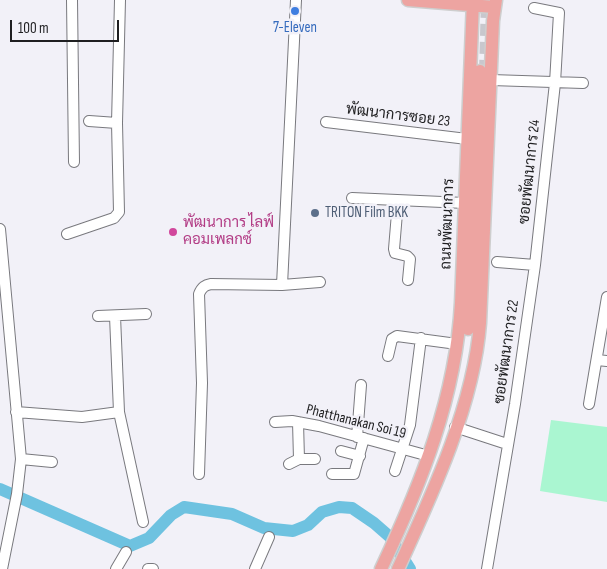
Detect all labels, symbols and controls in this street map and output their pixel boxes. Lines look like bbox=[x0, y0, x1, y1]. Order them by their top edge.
marker: 7-Eleven bbox=[289, 5, 301, 17]
scale bar bbox=[12, 10, 121, 42]
text: 100 m bbox=[18, 19, 49, 38]
place label: 7-Eleven bbox=[273, 19, 317, 37]
street label: พัฒนาการซอย 23 bbox=[345, 101, 451, 131]
street label: ซอยพัฒนาการ 24 bbox=[516, 119, 544, 225]
street label: ถนนพัฒนาการ bbox=[437, 178, 459, 270]
place label: TRITON Film BKK bbox=[325, 204, 408, 222]
marker: TRITON Film BKK bbox=[309, 207, 321, 219]
place label: พัฒนาการ ไลฟ์ คอมเพลกซ์ bbox=[183, 214, 274, 249]
marker: พัฒนาการ ไลฟ์ คอมเพลกซ์ bbox=[167, 226, 179, 238]
street label: ซอยพัฒนาการ 22 bbox=[491, 299, 523, 405]
street label: Phatthanakan Soi 19 bbox=[304, 401, 408, 443]

